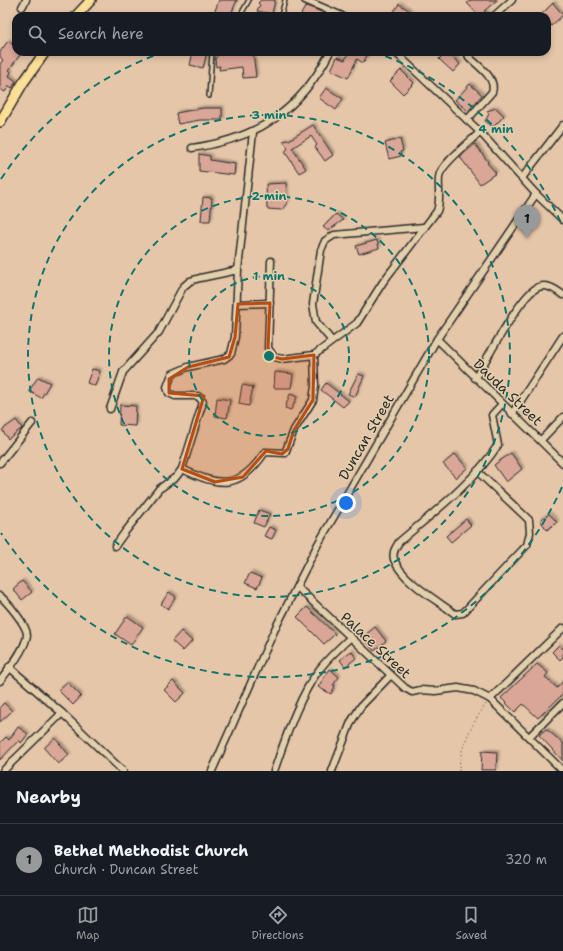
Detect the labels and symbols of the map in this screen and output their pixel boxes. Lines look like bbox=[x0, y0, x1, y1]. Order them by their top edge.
text: 3 min bbox=[252, 107, 287, 123]
text: 4 min bbox=[479, 121, 514, 137]
text: 2 min bbox=[252, 188, 287, 204]
pin: 1 bbox=[514, 205, 540, 238]
text: 1 min bbox=[253, 268, 285, 284]
centre of rings bbox=[262, 349, 276, 363]
street label: Dauda Street bbox=[470, 355, 546, 429]
street label: Duncan Street bbox=[334, 391, 398, 483]
your location bbox=[336, 493, 356, 513]
street label: Palace Street bbox=[337, 608, 415, 682]

